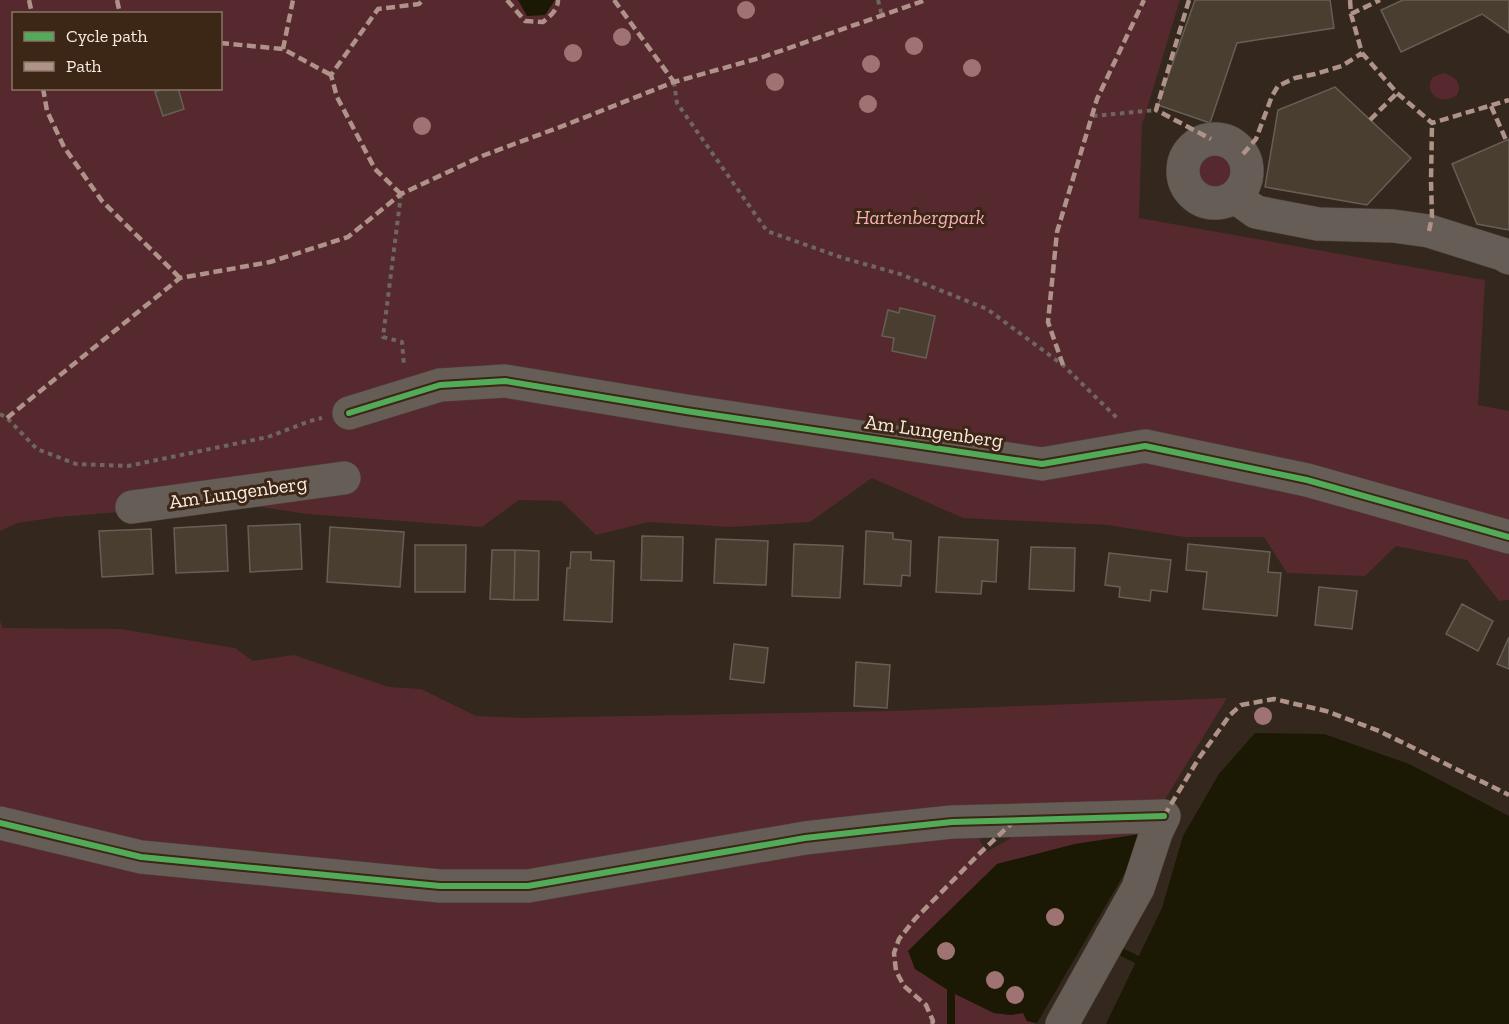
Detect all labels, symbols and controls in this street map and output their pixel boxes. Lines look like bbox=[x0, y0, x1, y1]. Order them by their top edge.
legend bbox=[12, 12, 222, 90]
text: Cycle path bbox=[66, 25, 148, 47]
text: Path bbox=[66, 55, 102, 77]
park label: Hartenbergpark bbox=[855, 205, 985, 229]
street label: Am Lungenberg bbox=[863, 409, 1005, 453]
street label: Am Lungenberg bbox=[167, 470, 309, 514]

